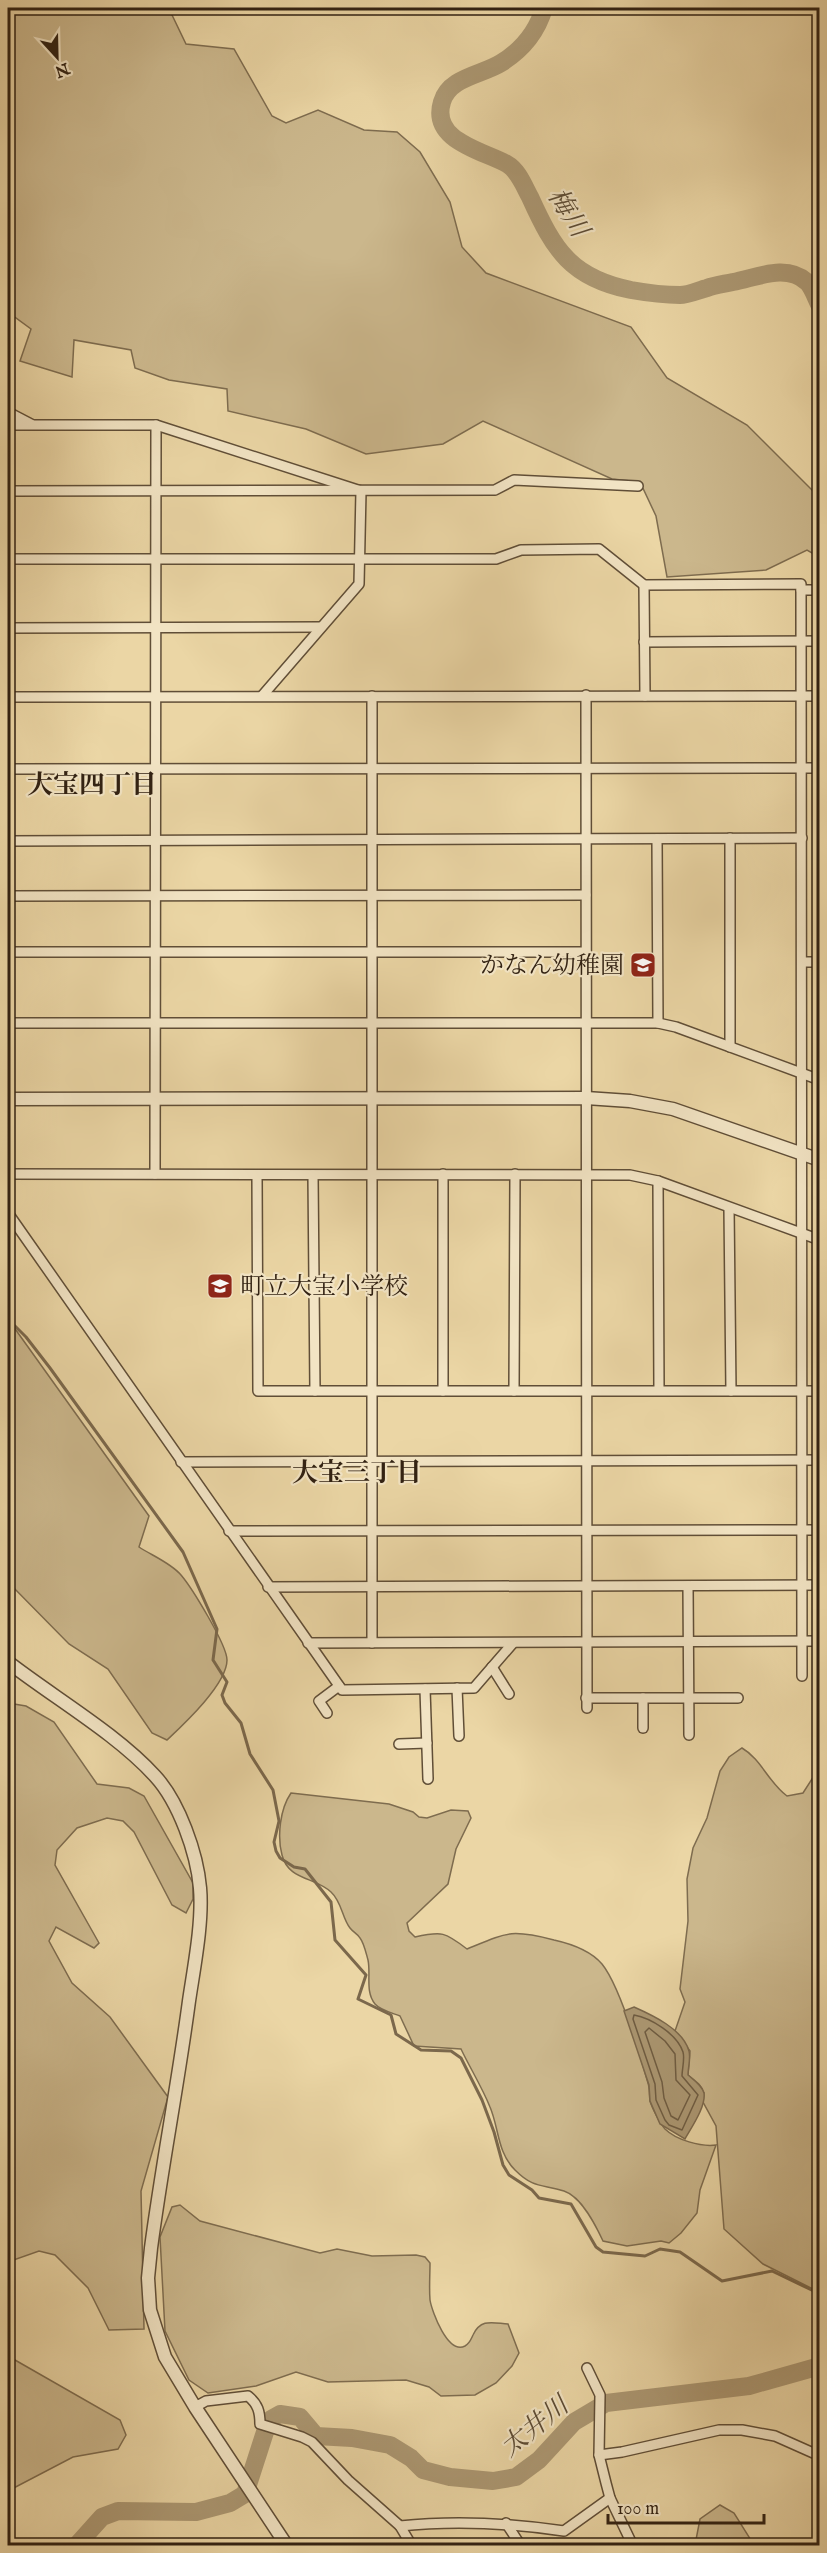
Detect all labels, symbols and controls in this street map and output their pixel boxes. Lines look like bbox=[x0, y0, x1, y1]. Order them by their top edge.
north arrow bbox=[27, 27, 87, 87]
text: N bbox=[52, 57, 73, 81]
water label: 梅川 bbox=[540, 182, 597, 246]
district label: 大宝四丁目 bbox=[27, 769, 157, 802]
school or university icon: かなん幼稚園 bbox=[628, 950, 658, 980]
place label: かなん幼稚園 bbox=[480, 951, 624, 982]
school or university icon: 町立大宝小学校 bbox=[205, 1271, 235, 1301]
place label: 町立大宝小学校 bbox=[240, 1272, 408, 1303]
district label: 大宝三丁目 bbox=[292, 1457, 422, 1490]
water label: 太井川 bbox=[494, 2388, 578, 2465]
scale bar bbox=[608, 2487, 764, 2525]
text: 100 m bbox=[617, 2498, 659, 2521]

